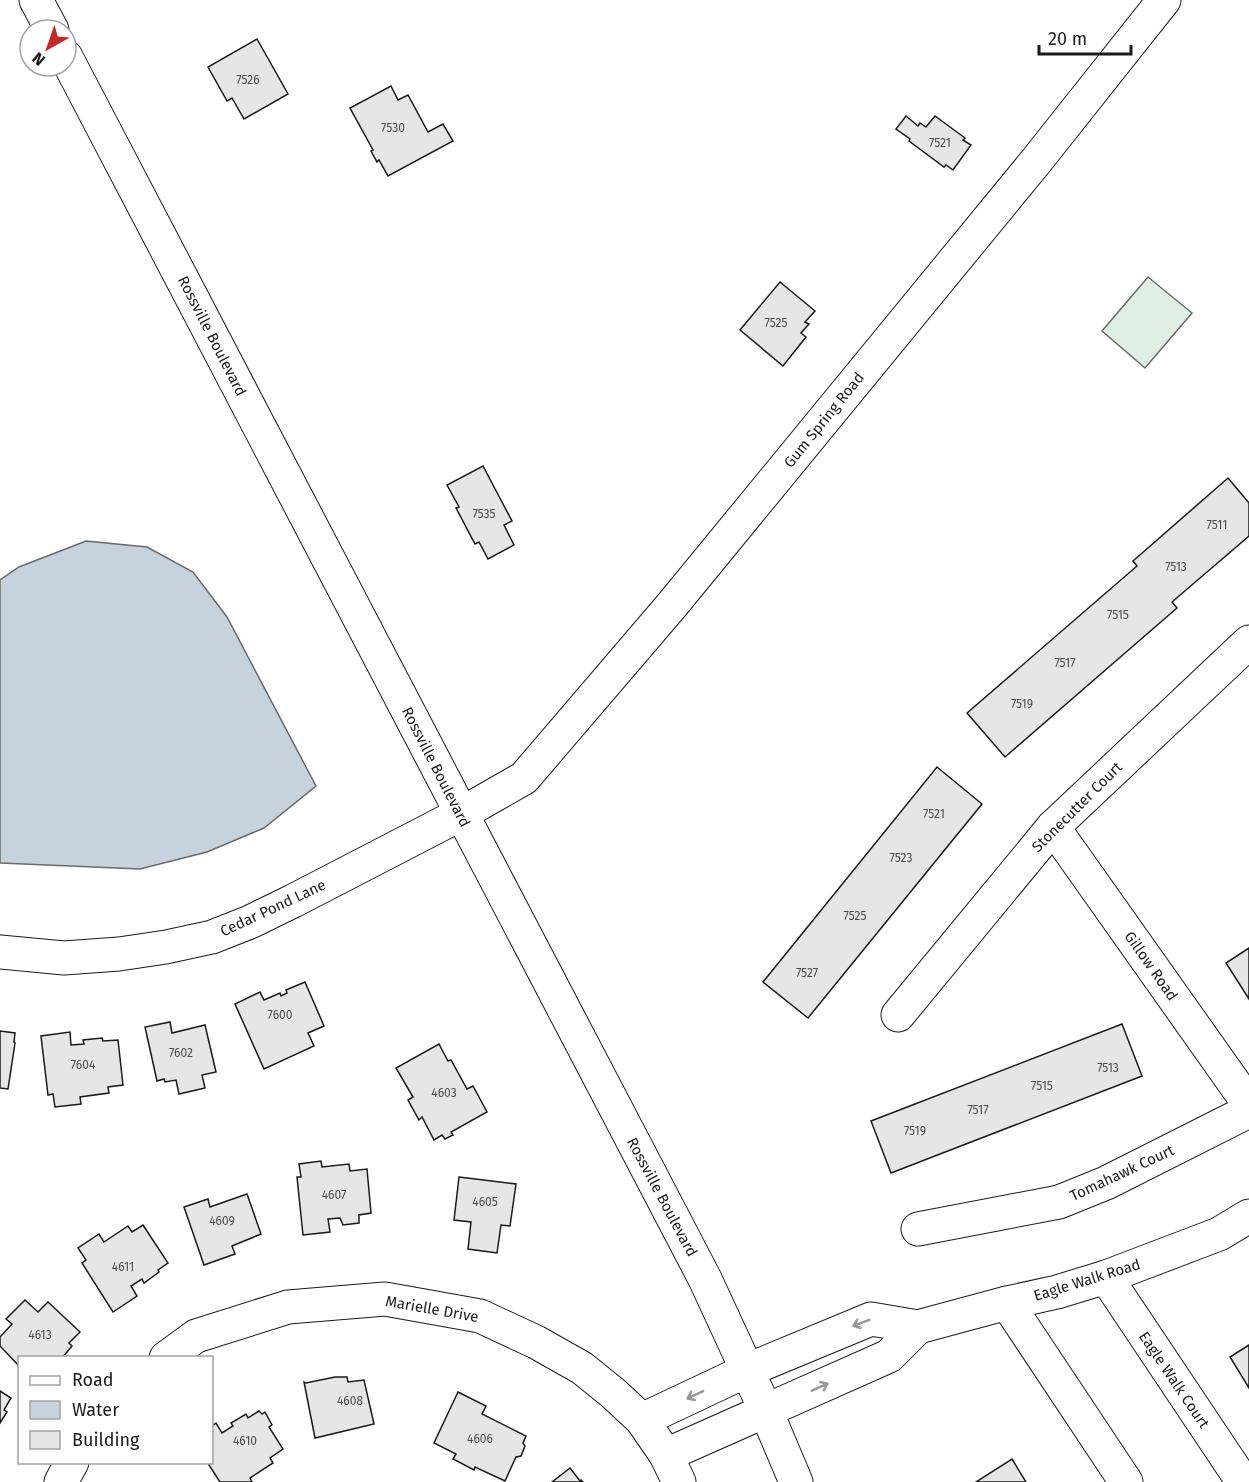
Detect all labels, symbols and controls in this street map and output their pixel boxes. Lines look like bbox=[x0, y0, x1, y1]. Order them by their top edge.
north arrow bbox=[18, 18, 78, 78]
scale bar bbox=[1039, 18, 1130, 56]
text: 20 m bbox=[1048, 28, 1087, 50]
text: N bbox=[29, 48, 49, 70]
house number: 7526 bbox=[236, 73, 260, 87]
house number: 7530 bbox=[381, 121, 405, 135]
house number: 7521 bbox=[929, 136, 951, 150]
street label: Rossville Boulevard bbox=[174, 273, 250, 399]
house number: 7525 bbox=[765, 316, 787, 330]
street label: Gum Spring Road bbox=[780, 369, 868, 471]
house number: 7535 bbox=[472, 507, 496, 521]
house number: 7511 bbox=[1207, 518, 1227, 532]
house number: 7513 bbox=[1165, 560, 1187, 574]
house number: 7515 bbox=[1107, 608, 1129, 622]
house number: 7517 bbox=[1054, 656, 1076, 670]
house number: 7519 bbox=[1011, 697, 1033, 711]
street label: Rossville Boulevard bbox=[398, 704, 474, 830]
street label: Stonecutter Court bbox=[1028, 758, 1126, 856]
house number: 7521 bbox=[923, 807, 945, 821]
house number: 7523 bbox=[890, 851, 912, 865]
street label: Cedar Pond Lane bbox=[217, 876, 329, 940]
house number: 7525 bbox=[844, 909, 866, 923]
street label: Gillow Road bbox=[1121, 928, 1181, 1004]
house number: 7527 bbox=[796, 966, 818, 980]
house number: 7600 bbox=[268, 1008, 293, 1022]
house number: 7602 bbox=[169, 1046, 193, 1060]
house number: 7604 bbox=[71, 1058, 96, 1072]
house number: 7513 bbox=[1097, 1061, 1119, 1075]
house number: 7515 bbox=[1031, 1079, 1053, 1093]
house number: 4603 bbox=[431, 1086, 457, 1100]
house number: 7517 bbox=[967, 1103, 989, 1117]
house number: 7519 bbox=[904, 1124, 926, 1138]
street label: Rossville Boulevard bbox=[623, 1134, 701, 1260]
street label: Tomahawk Court bbox=[1067, 1141, 1177, 1205]
house number: 4607 bbox=[322, 1188, 346, 1202]
house number: 4605 bbox=[472, 1195, 498, 1209]
house number: 4609 bbox=[209, 1214, 235, 1228]
street label: Eagle Walk Road bbox=[1031, 1255, 1143, 1305]
house number: 4611 bbox=[112, 1260, 134, 1274]
street label: Marielle Drive bbox=[384, 1292, 480, 1326]
one-way arrow bbox=[852, 1318, 871, 1329]
house number: 4613 bbox=[28, 1328, 52, 1342]
street label: Eagle Walk Court bbox=[1135, 1328, 1213, 1432]
legend bbox=[18, 1356, 213, 1464]
text: Road bbox=[72, 1369, 114, 1391]
one-way arrow bbox=[810, 1381, 828, 1392]
one-way arrow bbox=[687, 1389, 705, 1401]
house number: 4608 bbox=[337, 1394, 363, 1408]
text: Water bbox=[72, 1399, 119, 1421]
text: Building bbox=[72, 1429, 140, 1451]
house number: 4606 bbox=[467, 1432, 493, 1446]
house number: 4610 bbox=[233, 1434, 257, 1448]

